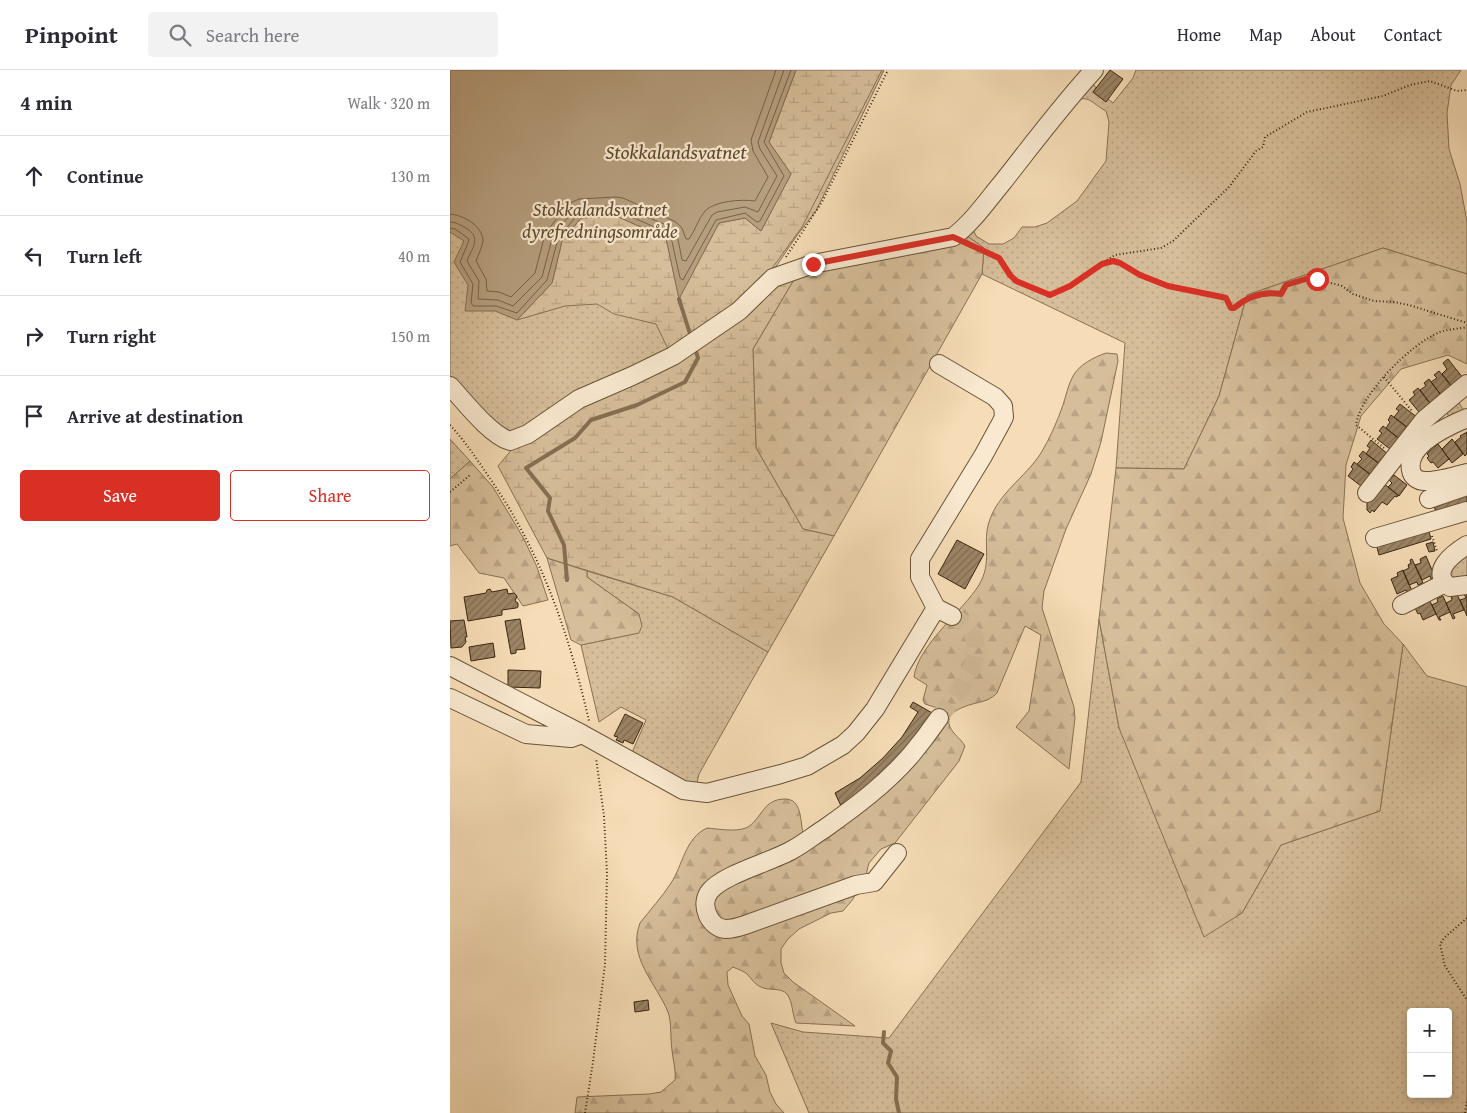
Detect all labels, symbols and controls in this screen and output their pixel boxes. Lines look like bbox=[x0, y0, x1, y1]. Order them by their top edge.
search box bbox=[148, 12, 498, 57]
text: Pinpoint bbox=[25, 17, 118, 52]
icon: search bbox=[166, 21, 194, 49]
text: Search here bbox=[206, 21, 299, 49]
text: Home bbox=[1177, 21, 1221, 48]
text: Map bbox=[1249, 21, 1282, 48]
text: About bbox=[1310, 21, 1356, 48]
text: Contact bbox=[1384, 21, 1442, 48]
text: 4 min bbox=[20, 87, 72, 118]
text: Walk · 320 m bbox=[347, 91, 430, 115]
water label: Stokkalandsvatnet bbox=[605, 137, 747, 166]
icon: ahead bbox=[20, 162, 48, 190]
text: Continue bbox=[67, 162, 144, 190]
text: 130 m bbox=[390, 164, 430, 188]
park label: Stokkalandsvatnet dyrefredningsområde bbox=[522, 195, 678, 245]
icon: left bbox=[20, 242, 48, 270]
text: Turn left bbox=[67, 242, 142, 270]
text: 40 m bbox=[398, 244, 430, 268]
route end bbox=[802, 253, 825, 276]
route start bbox=[1306, 268, 1329, 291]
icon: right bbox=[20, 322, 48, 350]
text: Turn right bbox=[67, 322, 156, 350]
text: 150 m bbox=[390, 324, 430, 348]
icon: arrive bbox=[20, 402, 48, 430]
text: Arrive at destination bbox=[67, 402, 243, 430]
button: Save bbox=[20, 470, 220, 521]
button: Share bbox=[230, 470, 430, 521]
map controls bbox=[1407, 1008, 1452, 1098]
button: + bbox=[1407, 1008, 1452, 1053]
button: − bbox=[1407, 1053, 1452, 1098]

